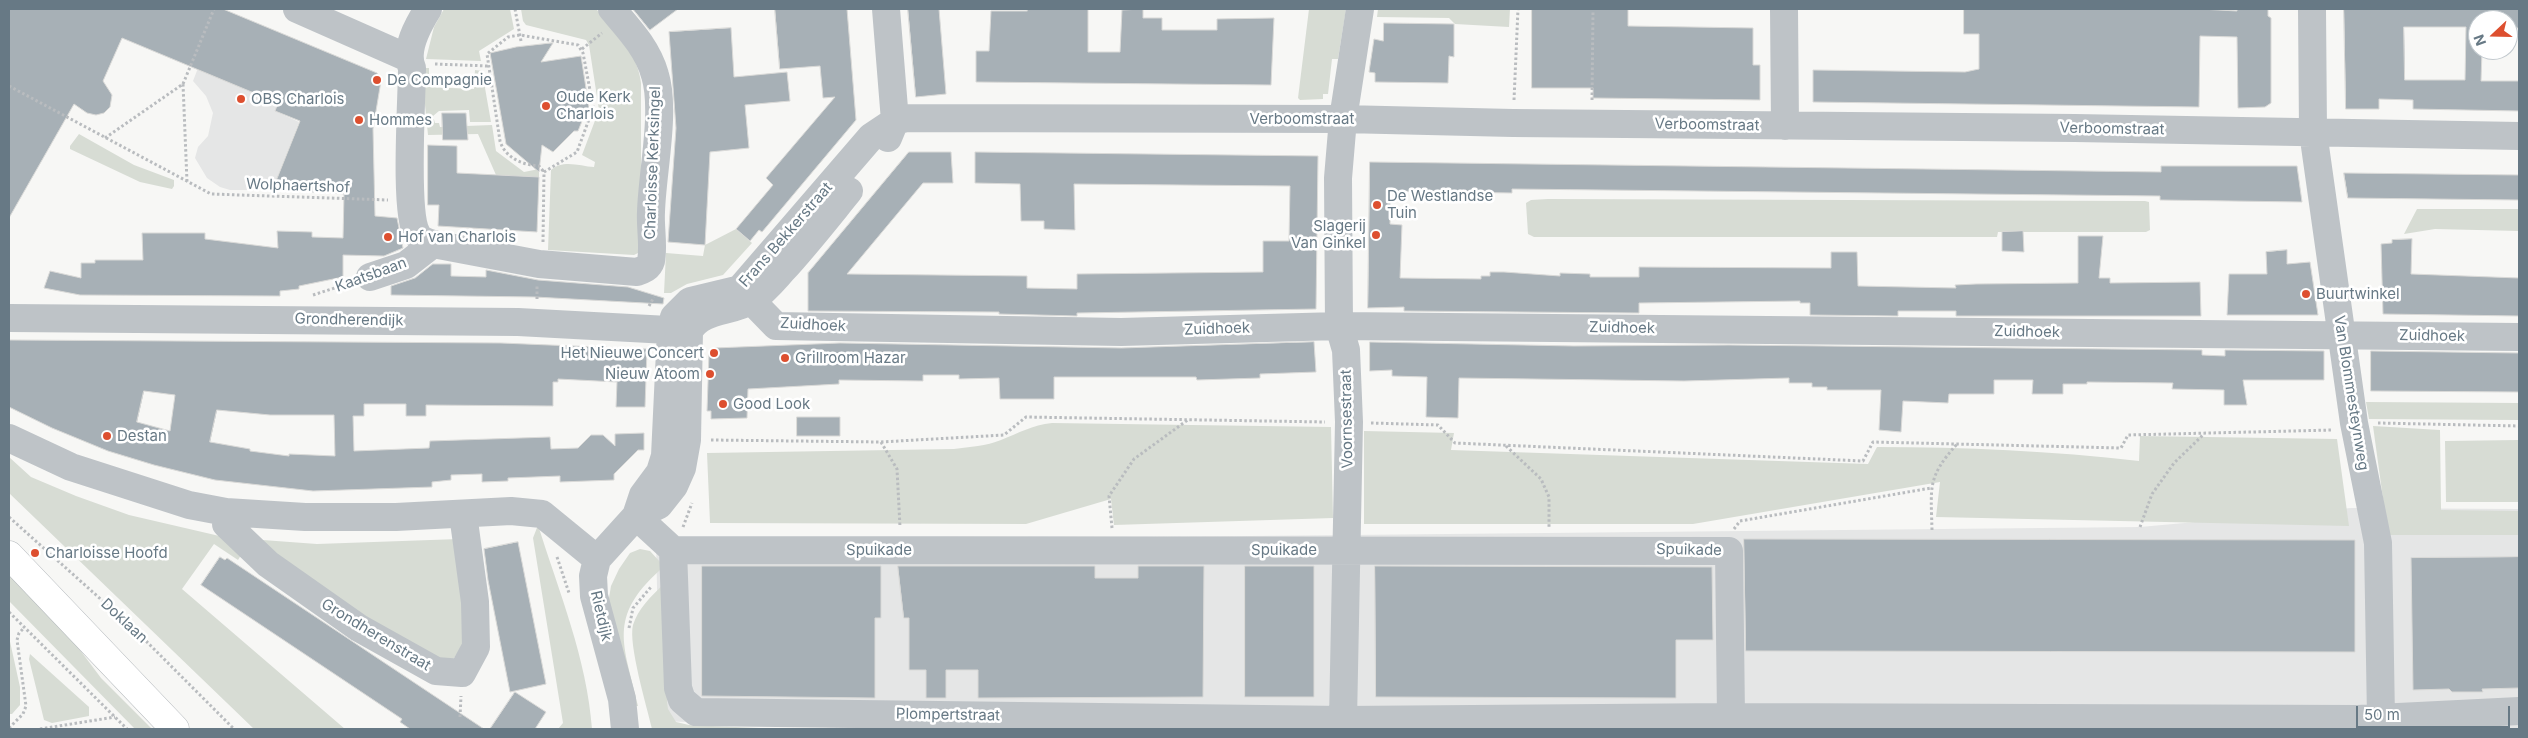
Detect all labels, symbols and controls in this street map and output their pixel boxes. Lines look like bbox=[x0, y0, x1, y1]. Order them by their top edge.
north arrow bbox=[2468, 10, 2518, 60]
text: N bbox=[2470, 32, 2489, 48]
place label: De Compagnie bbox=[387, 71, 492, 89]
marker: De Compagnie bbox=[371, 74, 383, 86]
street label: Charloisse Kerksingel bbox=[641, 86, 665, 240]
place label: Oude Kerk Charlois bbox=[556, 88, 631, 123]
place label: OBS Charlois bbox=[251, 90, 344, 108]
marker: OBS Charlois bbox=[235, 93, 247, 105]
marker: Oude Kerk Charlois bbox=[540, 100, 552, 112]
street label: Verboomstraat bbox=[1250, 110, 1354, 128]
place label: Hommes bbox=[369, 111, 432, 129]
marker: Hommes bbox=[353, 114, 365, 126]
street label: Verboomstraat bbox=[1654, 115, 1760, 135]
street label: Verboomstraat bbox=[2059, 119, 2165, 139]
street label: Wolphaertshof bbox=[246, 175, 350, 197]
street label: Frans Bekkerstraat bbox=[736, 179, 836, 291]
place label: De Westlandse Tuin bbox=[1387, 187, 1493, 222]
marker: De Westlandse Tuin bbox=[1371, 199, 1383, 211]
place label: Slagerij Van Ginkel bbox=[1291, 217, 1366, 252]
place label: Hof van Charlois bbox=[398, 228, 516, 246]
marker: Slagerij Van Ginkel bbox=[1370, 229, 1382, 241]
marker: Hof van Charlois bbox=[382, 231, 394, 243]
street label: Kaatsbaan bbox=[333, 254, 409, 296]
place label: Buurtwinkel bbox=[2316, 285, 2400, 303]
marker: Buurtwinkel bbox=[2300, 288, 2312, 300]
street label: Grondherendijk bbox=[294, 310, 404, 330]
street label: Zuidhoek bbox=[780, 314, 846, 336]
street label: Van Blommesteynweg bbox=[2330, 314, 2372, 472]
street label: Zuidhoek bbox=[1589, 318, 1655, 338]
street label: Zuidhoek bbox=[1184, 319, 1250, 339]
street label: Zuidhoek bbox=[1994, 322, 2060, 342]
street label: Zuidhoek bbox=[2399, 326, 2465, 346]
place label: Het Nieuwe Concert bbox=[561, 344, 704, 362]
marker: Het Nieuwe Concert bbox=[708, 347, 720, 359]
place label: Grillroom Hazar bbox=[795, 349, 906, 367]
marker: Grillroom Hazar bbox=[779, 352, 791, 364]
place label: Nieuw Atoom bbox=[605, 365, 700, 383]
marker: Nieuw Atoom bbox=[704, 368, 716, 380]
street label: Voornsestraat bbox=[1337, 369, 1357, 469]
place label: Good Look bbox=[733, 395, 810, 413]
marker: Good Look bbox=[717, 398, 729, 410]
place label: Destan bbox=[117, 427, 167, 445]
marker: Destan bbox=[101, 430, 113, 442]
street label: Spuikade bbox=[1656, 540, 1722, 560]
street label: Spuikade bbox=[846, 541, 912, 559]
street label: Spuikade bbox=[1251, 541, 1317, 559]
place label: Charloisse Hoofd bbox=[45, 544, 168, 562]
marker: Charloisse Hoofd bbox=[29, 547, 41, 559]
street label: Rietdijk bbox=[586, 589, 616, 643]
street label: Doklaan bbox=[97, 595, 151, 647]
street label: Grondherenstraat bbox=[318, 595, 434, 675]
scale bar bbox=[2358, 696, 2512, 728]
street label: Plompertstraat bbox=[896, 705, 1000, 725]
text: 50 m bbox=[2364, 705, 2400, 724]

